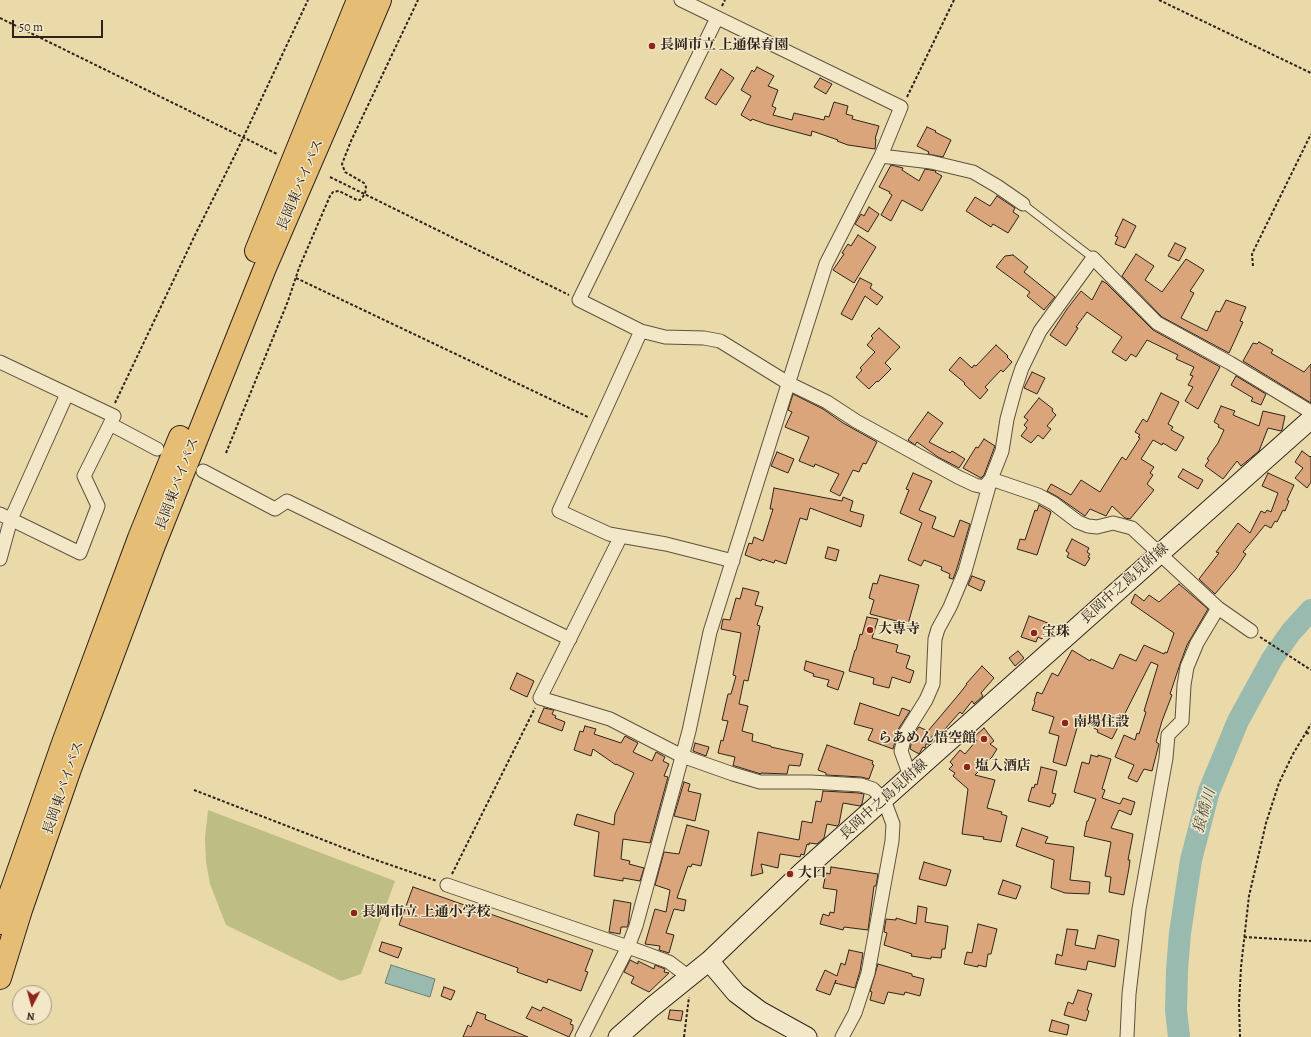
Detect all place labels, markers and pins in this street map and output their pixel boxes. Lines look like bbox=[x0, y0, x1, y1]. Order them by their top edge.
place label: 長岡市立 上通保育園 bbox=[660, 38, 788, 54]
marker: 長岡市立 上通保育園 bbox=[647, 41, 657, 51]
place label: 大専寺 bbox=[878, 622, 920, 638]
marker: 大専寺 bbox=[865, 625, 875, 635]
place label: 宝珠 bbox=[1042, 625, 1070, 641]
marker: 宝珠 bbox=[1029, 628, 1039, 638]
place label: 南場住設 bbox=[1073, 715, 1129, 731]
marker: 南場住設 bbox=[1060, 718, 1070, 728]
place label: らあめん悟空館 bbox=[878, 731, 976, 747]
marker: らあめん悟空館 bbox=[979, 734, 989, 744]
place label: 塩入酒店 bbox=[975, 759, 1031, 775]
marker: 塩入酒店 bbox=[962, 762, 972, 772]
place label: 大口 bbox=[798, 866, 826, 882]
marker: 大口 bbox=[785, 869, 795, 879]
place label: 長岡市立 上通小学校 bbox=[362, 905, 490, 921]
marker: 長岡市立 上通小学校 bbox=[349, 908, 359, 918]

